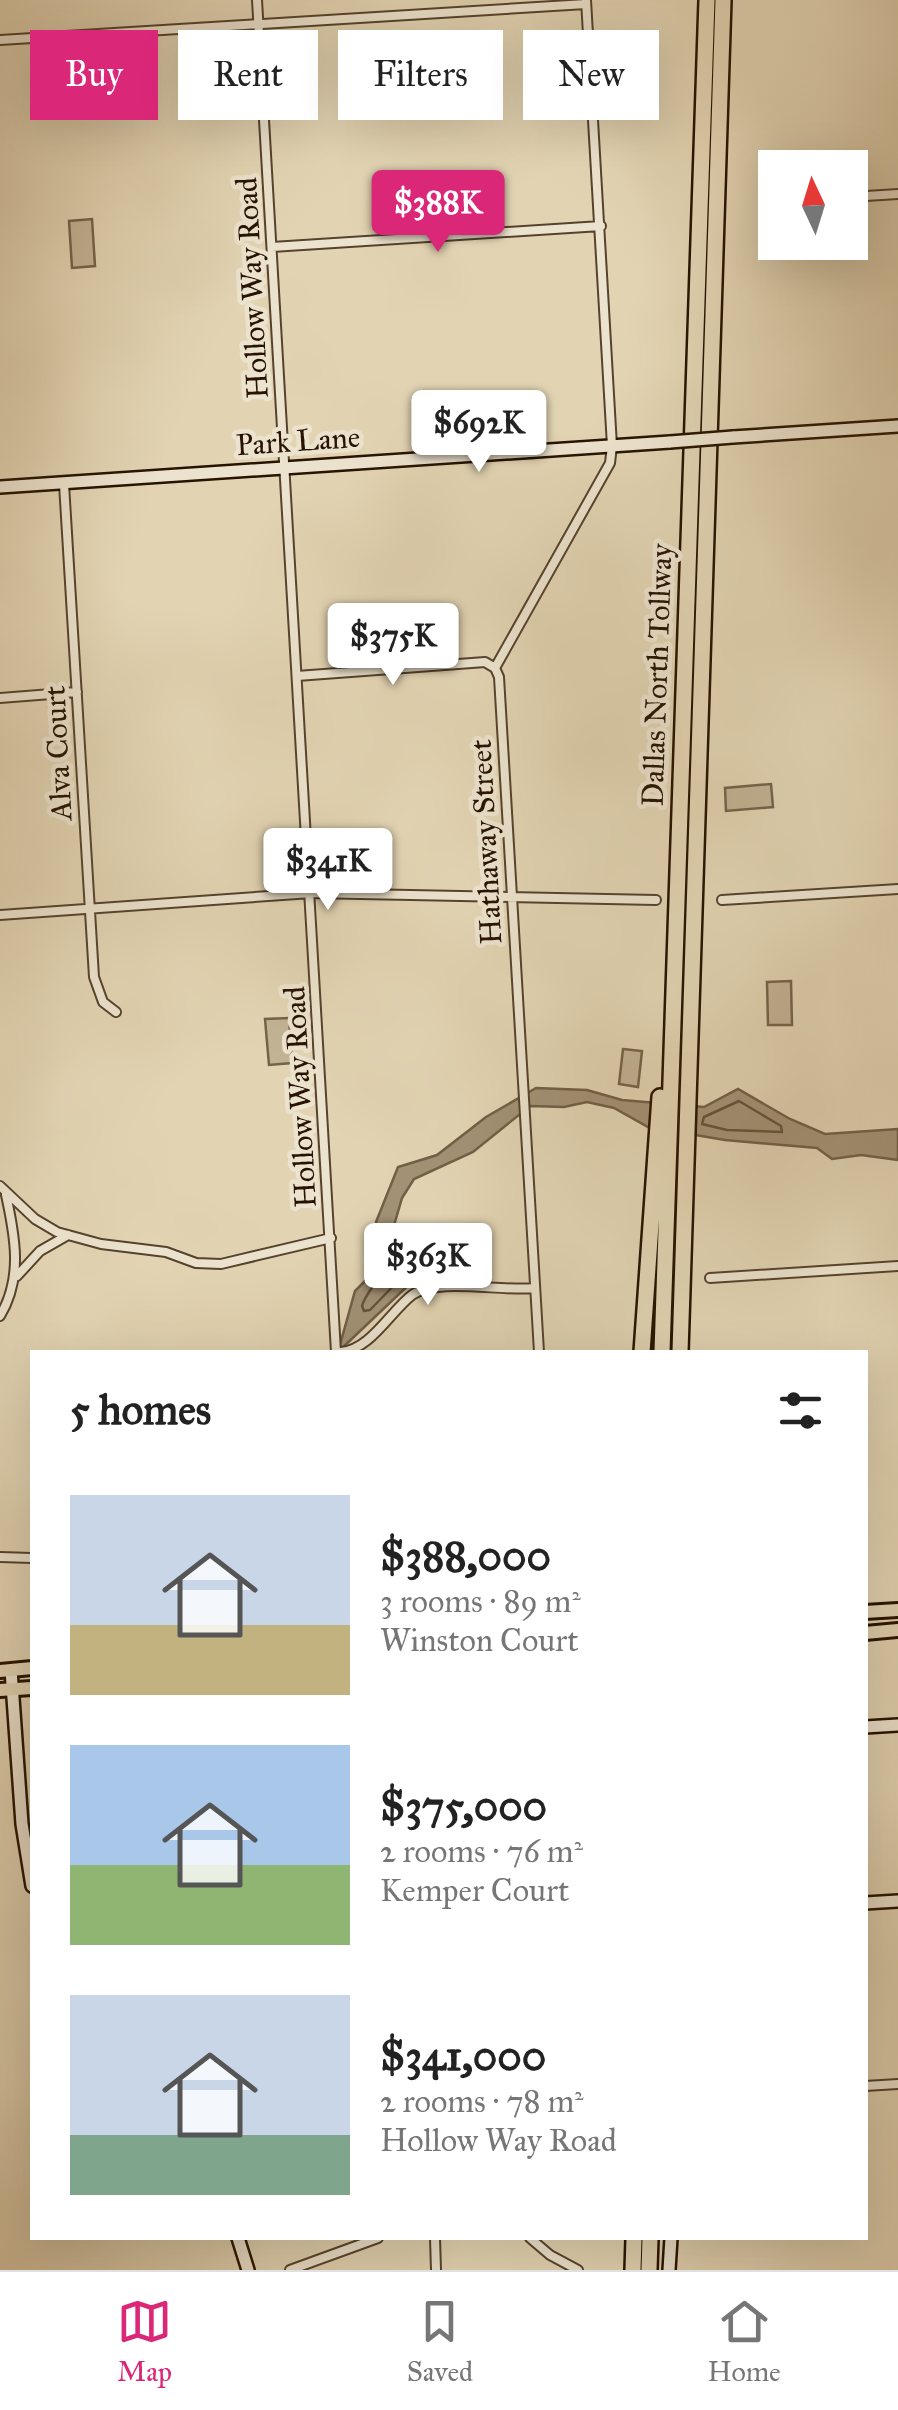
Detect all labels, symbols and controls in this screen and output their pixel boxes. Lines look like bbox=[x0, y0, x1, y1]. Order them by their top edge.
chip: Buy bbox=[30, 30, 158, 120]
chip: Rent bbox=[178, 30, 318, 120]
chip: Filters bbox=[338, 30, 503, 120]
chip: New bbox=[523, 30, 659, 120]
north arrow bbox=[758, 150, 868, 260]
map controls bbox=[758, 150, 868, 260]
pin: $388K bbox=[368, 170, 508, 255]
street label: Hollow Way Road bbox=[228, 176, 276, 400]
text: $388K bbox=[394, 183, 482, 222]
pin: $692K bbox=[409, 390, 549, 475]
text: $692K bbox=[433, 403, 525, 442]
street label: Park Lane bbox=[235, 419, 361, 463]
street label: Dallas North Tollway bbox=[634, 542, 680, 807]
pin: $375K bbox=[323, 603, 463, 688]
text: $375K bbox=[350, 616, 436, 655]
street label: Alva Court bbox=[36, 684, 80, 823]
street label: Hathaway Street bbox=[463, 738, 509, 945]
pin: $341K bbox=[258, 828, 398, 913]
text: $341K bbox=[285, 841, 371, 880]
street label: Hollow Way Road bbox=[276, 985, 324, 1209]
pin: $363K bbox=[358, 1223, 498, 1308]
text: $363K bbox=[386, 1236, 470, 1275]
icon: filters bbox=[773, 1383, 828, 1438]
text: 5 homes bbox=[70, 1384, 211, 1436]
text: $388,000 bbox=[380, 1530, 551, 1582]
icon: home bbox=[150, 1535, 270, 1655]
text: 3 rooms · 89 m² bbox=[380, 1582, 581, 1621]
text: Winston Court bbox=[380, 1621, 579, 1660]
text: $375,000 bbox=[380, 1780, 547, 1832]
icon: home bbox=[150, 1785, 270, 1905]
text: 2 rooms · 76 m² bbox=[380, 1832, 583, 1871]
text: Kemper Court bbox=[380, 1871, 569, 1910]
text: $341,000 bbox=[380, 2030, 546, 2082]
icon: home bbox=[150, 2035, 270, 2155]
text: 2 rooms · 78 m² bbox=[380, 2082, 584, 2121]
text: Hollow Way Road bbox=[380, 2121, 617, 2160]
tab: Map bbox=[117, 2294, 172, 2389]
tab: Saved bbox=[407, 2294, 473, 2389]
tab: Home bbox=[708, 2294, 781, 2389]

